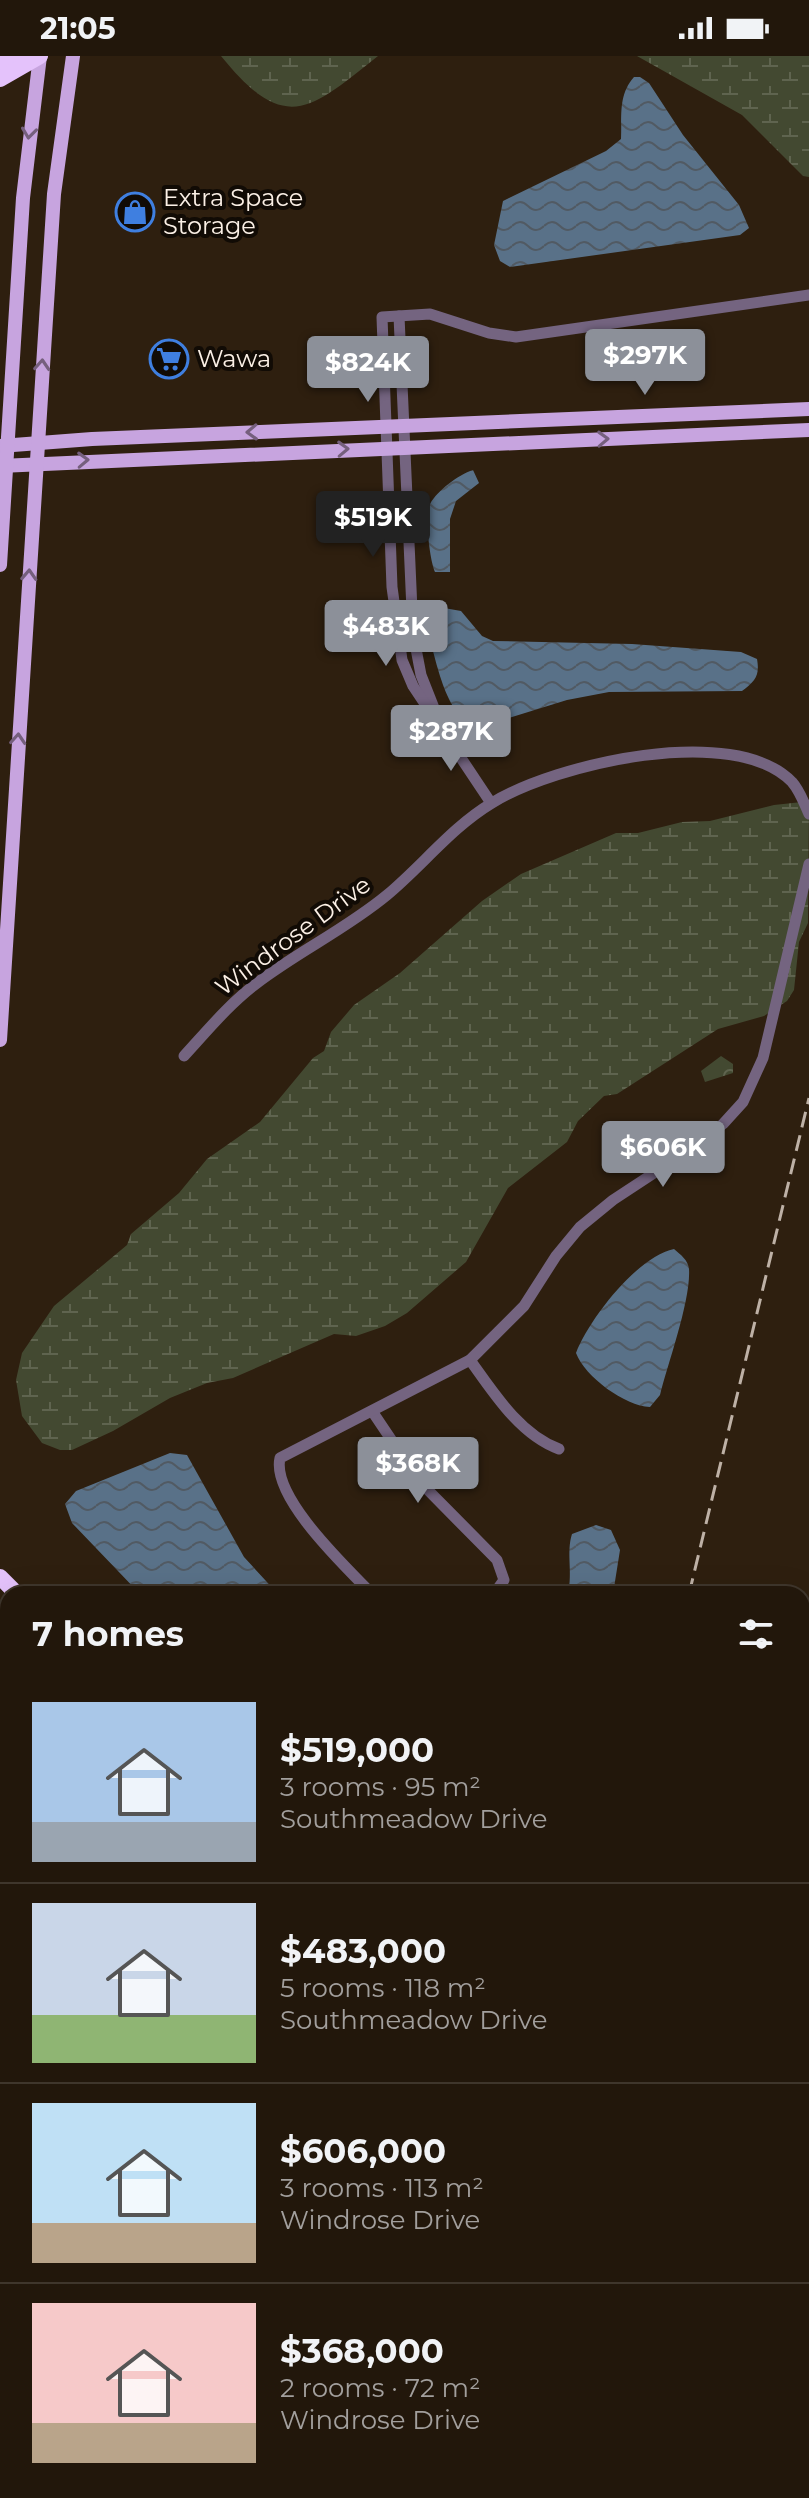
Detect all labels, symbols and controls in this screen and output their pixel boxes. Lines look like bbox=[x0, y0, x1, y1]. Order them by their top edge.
text: 21:05 bbox=[40, 10, 116, 47]
one-way arrow bbox=[20, 127, 37, 140]
place label: Extra Space Storage bbox=[163, 183, 303, 240]
shop icon: Extra Space Storage bbox=[114, 191, 156, 233]
pin: $297K bbox=[589, 329, 701, 397]
pin: $824K bbox=[312, 336, 424, 404]
supermarket icon: Wawa bbox=[148, 338, 190, 380]
text: $297K bbox=[603, 339, 687, 371]
place label: Wawa bbox=[197, 344, 271, 373]
text: $824K bbox=[325, 346, 411, 378]
one-way arrow bbox=[33, 358, 50, 371]
one-way arrow bbox=[245, 423, 258, 440]
one-way arrow bbox=[597, 430, 610, 447]
one-way arrow bbox=[337, 441, 350, 458]
one-way arrow bbox=[77, 452, 90, 469]
pin: $519K bbox=[317, 491, 429, 559]
text: $519K bbox=[334, 501, 412, 533]
one-way arrow bbox=[20, 568, 37, 581]
pin: $483K bbox=[330, 600, 442, 668]
text: $483K bbox=[343, 610, 429, 642]
pin: $287K bbox=[395, 705, 507, 773]
text: $287K bbox=[409, 715, 493, 747]
one-way arrow bbox=[9, 732, 26, 745]
street label: Windrose Drive bbox=[209, 870, 376, 1002]
pin: $606K bbox=[607, 1121, 719, 1189]
text: $606K bbox=[620, 1131, 706, 1163]
pin: $368K bbox=[362, 1437, 474, 1505]
text: $368K bbox=[376, 1447, 460, 1479]
icon: filters bbox=[734, 1612, 778, 1656]
text: 7 homes bbox=[32, 1613, 184, 1655]
text: $519,000 bbox=[280, 1729, 434, 1771]
icon: home bbox=[96, 1734, 192, 1830]
text: 3 rooms · 95 m² bbox=[280, 1771, 481, 1803]
text: Southmeadow Drive bbox=[280, 1803, 547, 1835]
text: $483,000 bbox=[280, 1930, 446, 1972]
icon: home bbox=[96, 1935, 192, 2031]
text: 5 rooms · 118 m² bbox=[280, 1972, 486, 2004]
text: Southmeadow Drive bbox=[280, 2004, 547, 2036]
text: $606,000 bbox=[280, 2130, 446, 2172]
icon: home bbox=[96, 2135, 192, 2231]
text: 3 rooms · 113 m² bbox=[280, 2172, 484, 2204]
text: Windrose Drive bbox=[280, 2204, 480, 2236]
text: $368,000 bbox=[280, 2330, 444, 2372]
icon: home bbox=[96, 2335, 192, 2431]
text: 2 rooms · 72 m² bbox=[280, 2372, 480, 2404]
text: Windrose Drive bbox=[280, 2404, 480, 2436]

